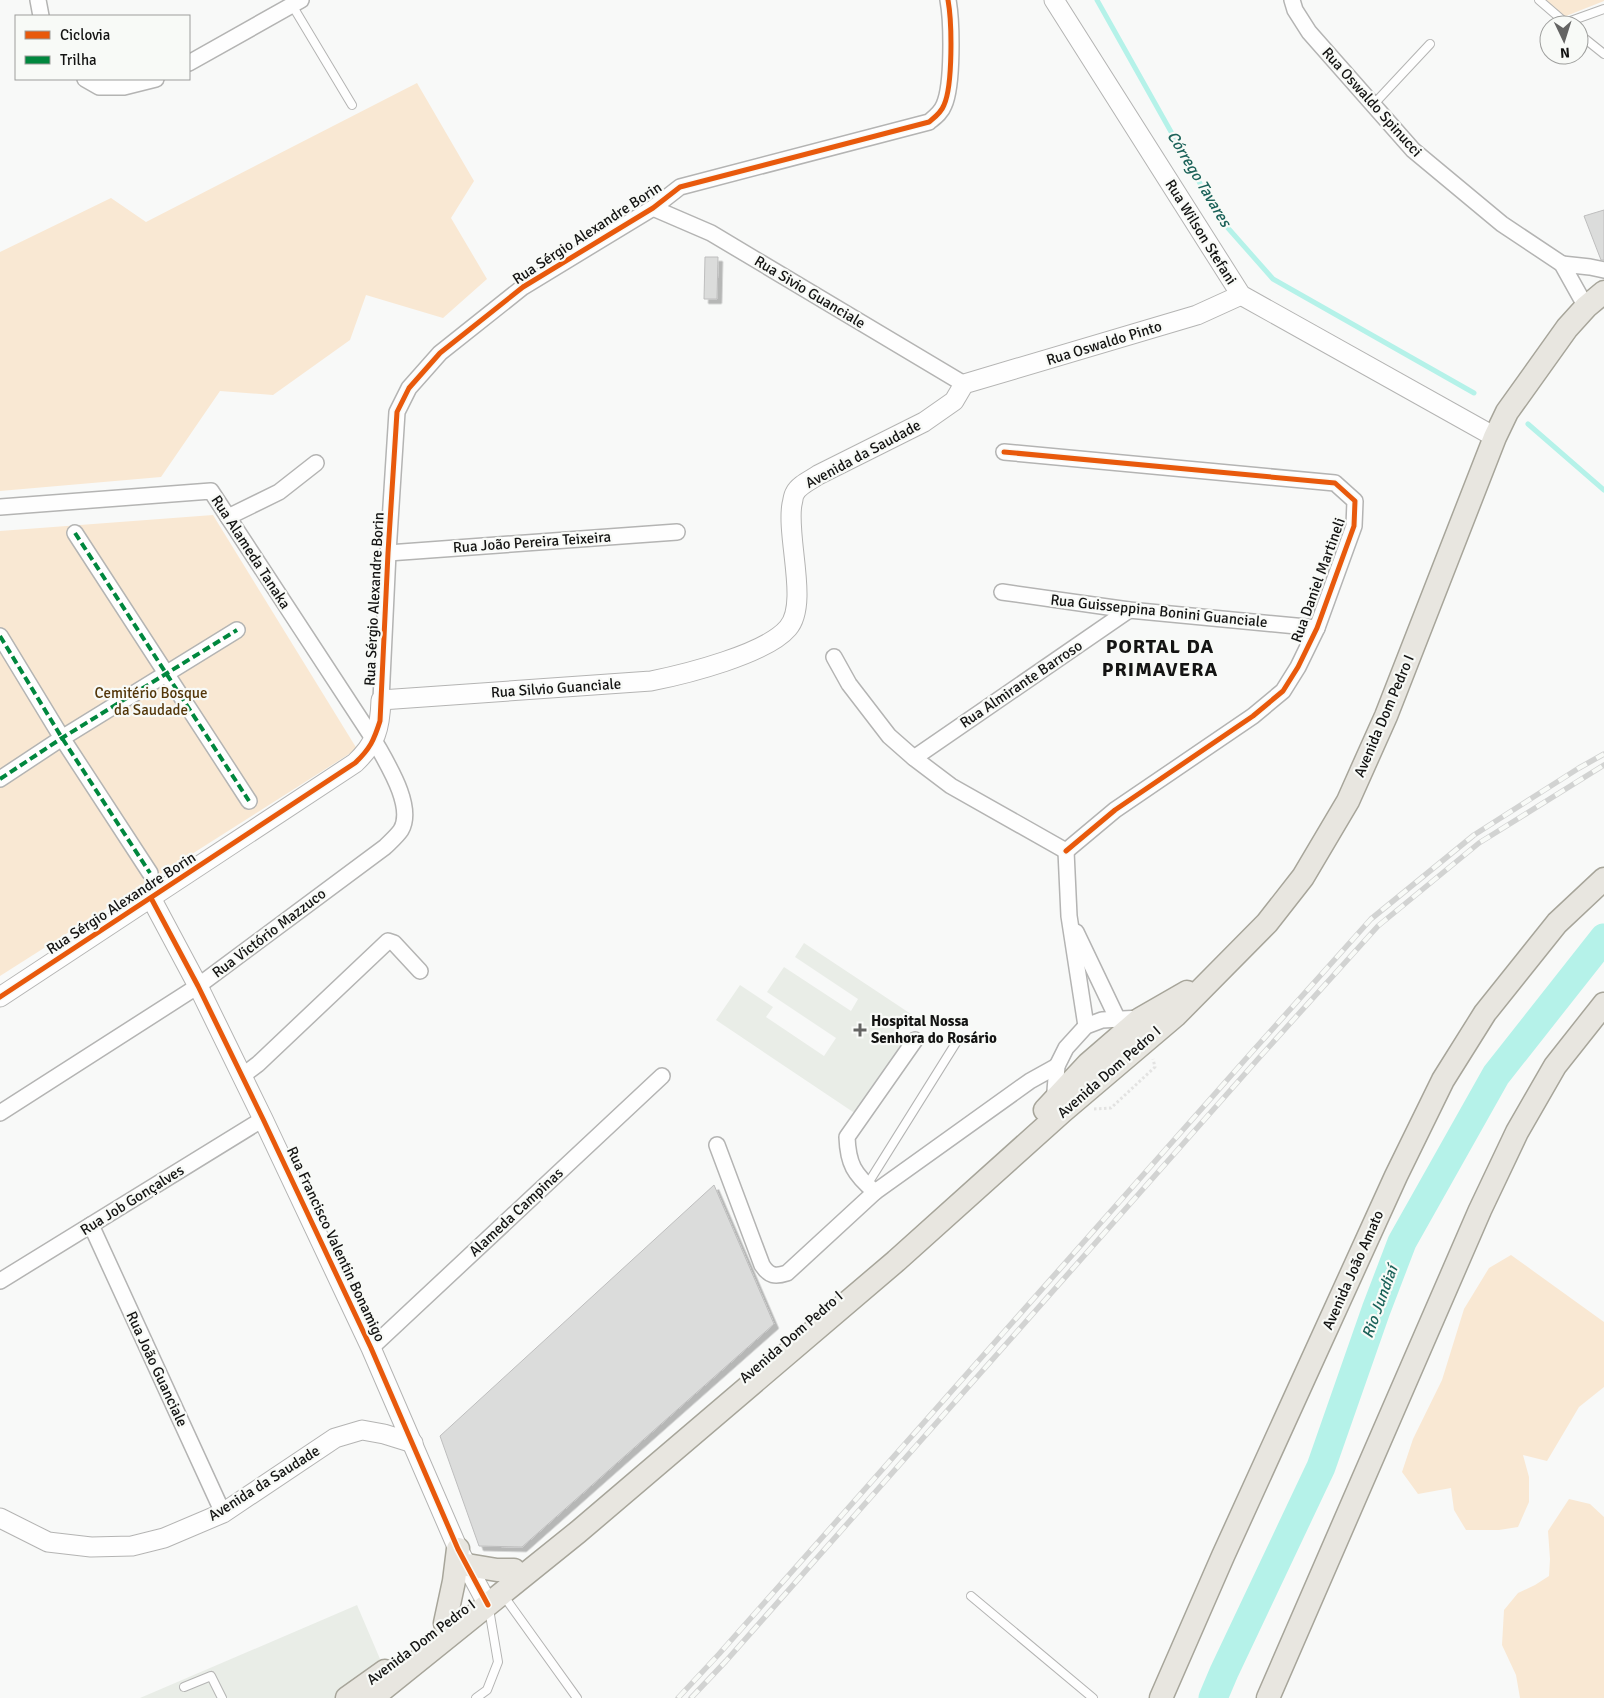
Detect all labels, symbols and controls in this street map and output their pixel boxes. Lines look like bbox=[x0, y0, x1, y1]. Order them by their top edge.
legend bbox=[15, 15, 190, 80]
north arrow bbox=[1539, 15, 1589, 65]
text: Ciclovia bbox=[60, 26, 110, 44]
street label: Rua Oswaldo Spinucci bbox=[1318, 44, 1426, 160]
text: N bbox=[1559, 44, 1570, 61]
text: Trilha bbox=[60, 51, 97, 69]
water label: Córrego Tavares bbox=[1163, 127, 1236, 232]
street label: Rua Wilson Stefani bbox=[1161, 176, 1241, 288]
street label: Rua Sérgio Alexandre Borin bbox=[509, 178, 665, 288]
street label: Rua Sivio Guanciale bbox=[751, 252, 869, 332]
street label: Rua Oswaldo Pinto bbox=[1044, 317, 1164, 369]
street label: Avenida da Saudade bbox=[802, 416, 924, 492]
street label: Rua Alameda Tanaka bbox=[208, 492, 294, 612]
street label: Rua Sérgio Alexandre Borin bbox=[360, 511, 388, 687]
street label: Rua Daniel Martineli bbox=[1287, 515, 1349, 645]
street label: Rua João Pereira Teixeira bbox=[452, 527, 612, 557]
street label: Rua Guisseppina Bonini Guanciale bbox=[1050, 591, 1268, 631]
district label: PORTAL DA PRIMAVERA bbox=[1102, 634, 1218, 682]
street label: Rua Almirante Barroso bbox=[956, 636, 1086, 732]
street label: Avenida Dom Pedro I bbox=[1350, 652, 1418, 780]
street label: Rua Silvio Guanciale bbox=[490, 674, 622, 702]
park label: Cemitério Bosque da Saudade bbox=[94, 684, 208, 719]
street label: Rua Sérgio Alexandre Borin bbox=[43, 848, 199, 958]
street label: Rua Victório Mazzuco bbox=[209, 884, 329, 982]
place label: Hospital Nossa Senhora do Rosário bbox=[871, 1012, 997, 1047]
street label: Avenida Dom Pedro I bbox=[1054, 1022, 1164, 1122]
marker: Hospital Nossa Senhora do Rosário bbox=[853, 1023, 867, 1037]
street label: Rua Francisco Valentin Bonamigo bbox=[283, 1144, 389, 1345]
street label: Rua Job Gonçalves bbox=[77, 1161, 188, 1239]
street label: Alameda Campinas bbox=[465, 1163, 567, 1260]
street label: Avenida João Amato bbox=[1319, 1207, 1388, 1333]
water label: Rio Jundiaí bbox=[1358, 1261, 1403, 1341]
street label: Avenida Dom Pedro I bbox=[736, 1287, 846, 1387]
street label: Rua João Guanciale bbox=[122, 1308, 192, 1430]
street label: Avenida da Saudade bbox=[205, 1441, 323, 1525]
street label: Avenida Dom Pedro I bbox=[363, 1595, 479, 1689]

